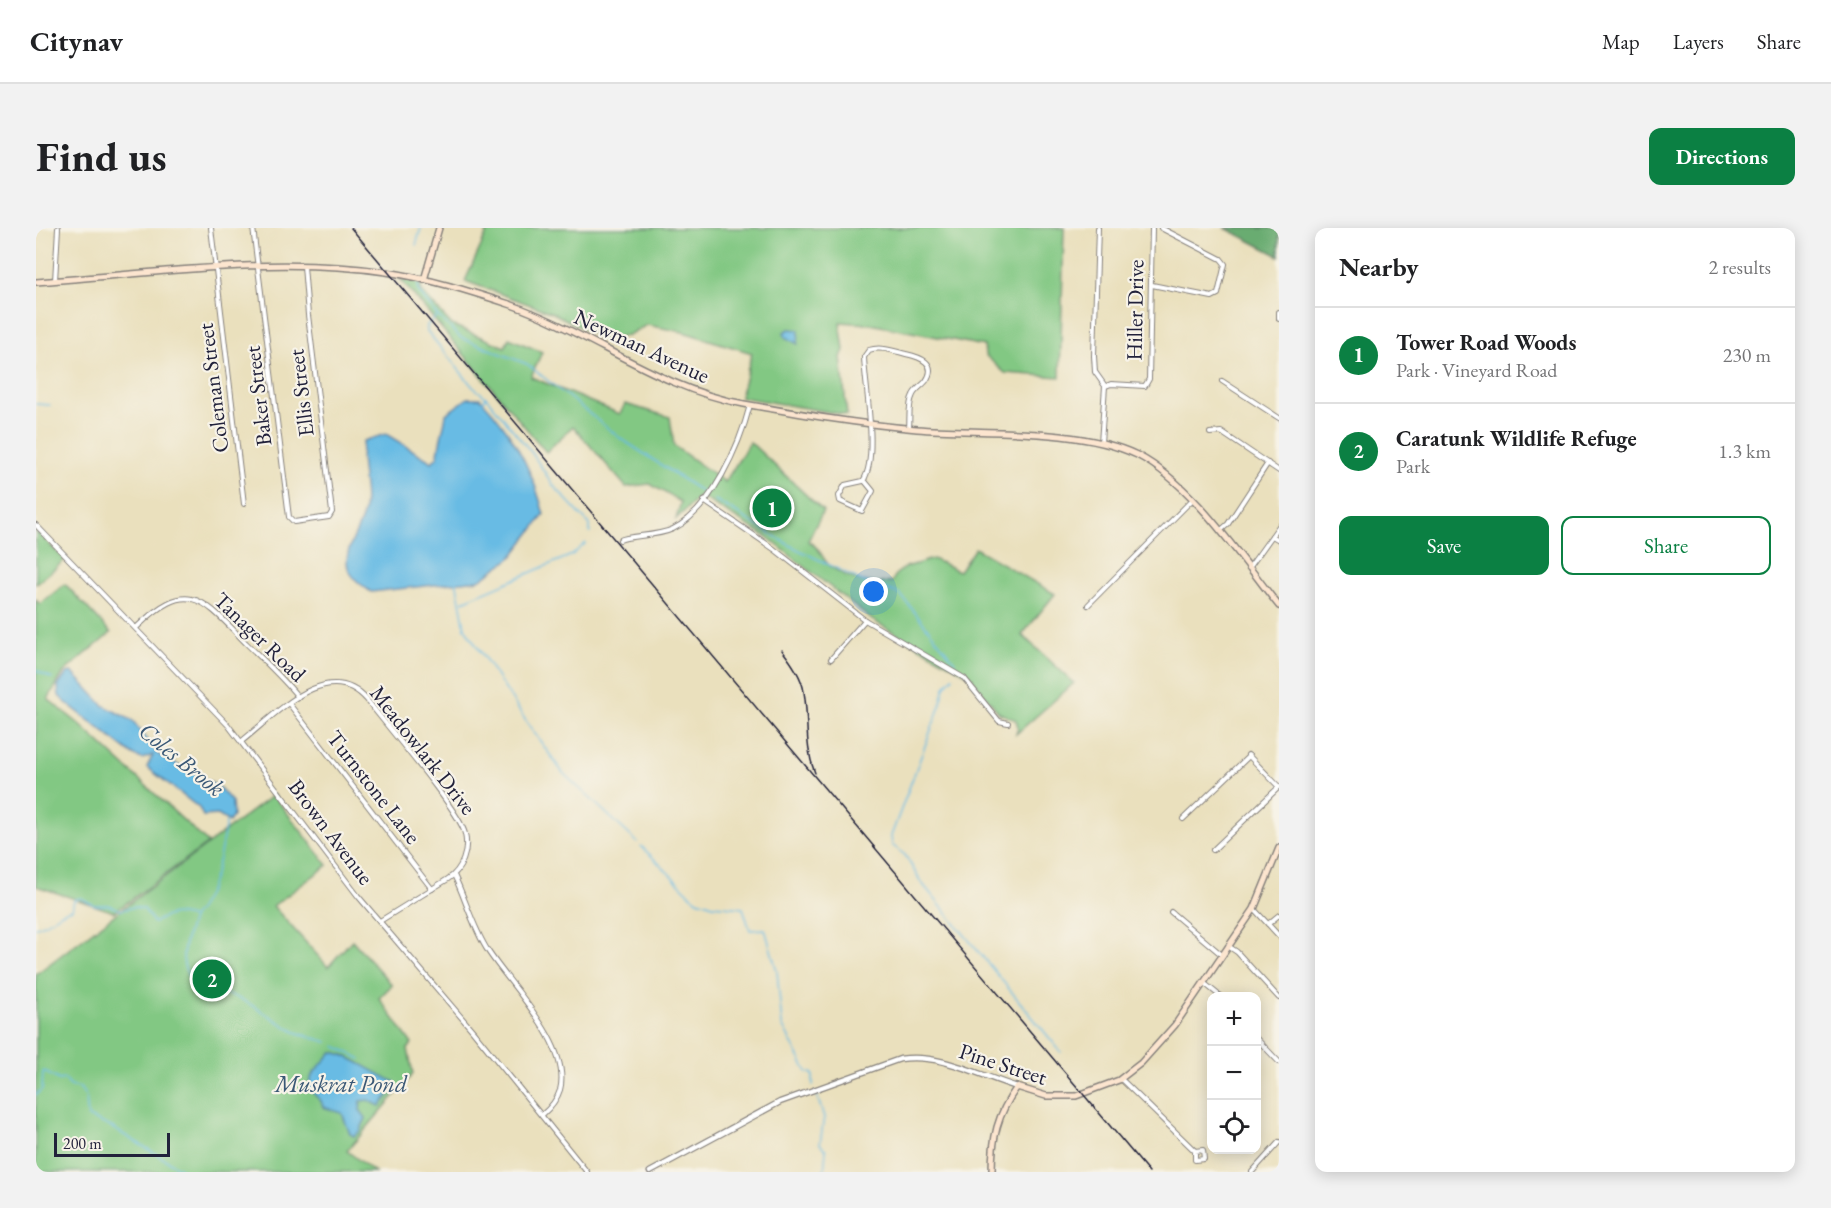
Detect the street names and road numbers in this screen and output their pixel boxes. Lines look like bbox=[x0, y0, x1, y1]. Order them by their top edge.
street label: Hiller Drive bbox=[1120, 259, 1150, 361]
street label: Newman Avenue bbox=[570, 302, 715, 390]
street label: Coleman Street bbox=[191, 321, 235, 454]
street label: Baker Street bbox=[237, 344, 279, 448]
street label: Ellis Street bbox=[281, 347, 321, 439]
street label: Tanager Road bbox=[208, 586, 313, 689]
street label: Meadowlark Drive bbox=[363, 679, 483, 821]
street label: Turnstone Lane bbox=[321, 724, 428, 850]
street label: Brown Avenue bbox=[282, 773, 380, 891]
street label: Pine Street bbox=[955, 1036, 1051, 1092]

